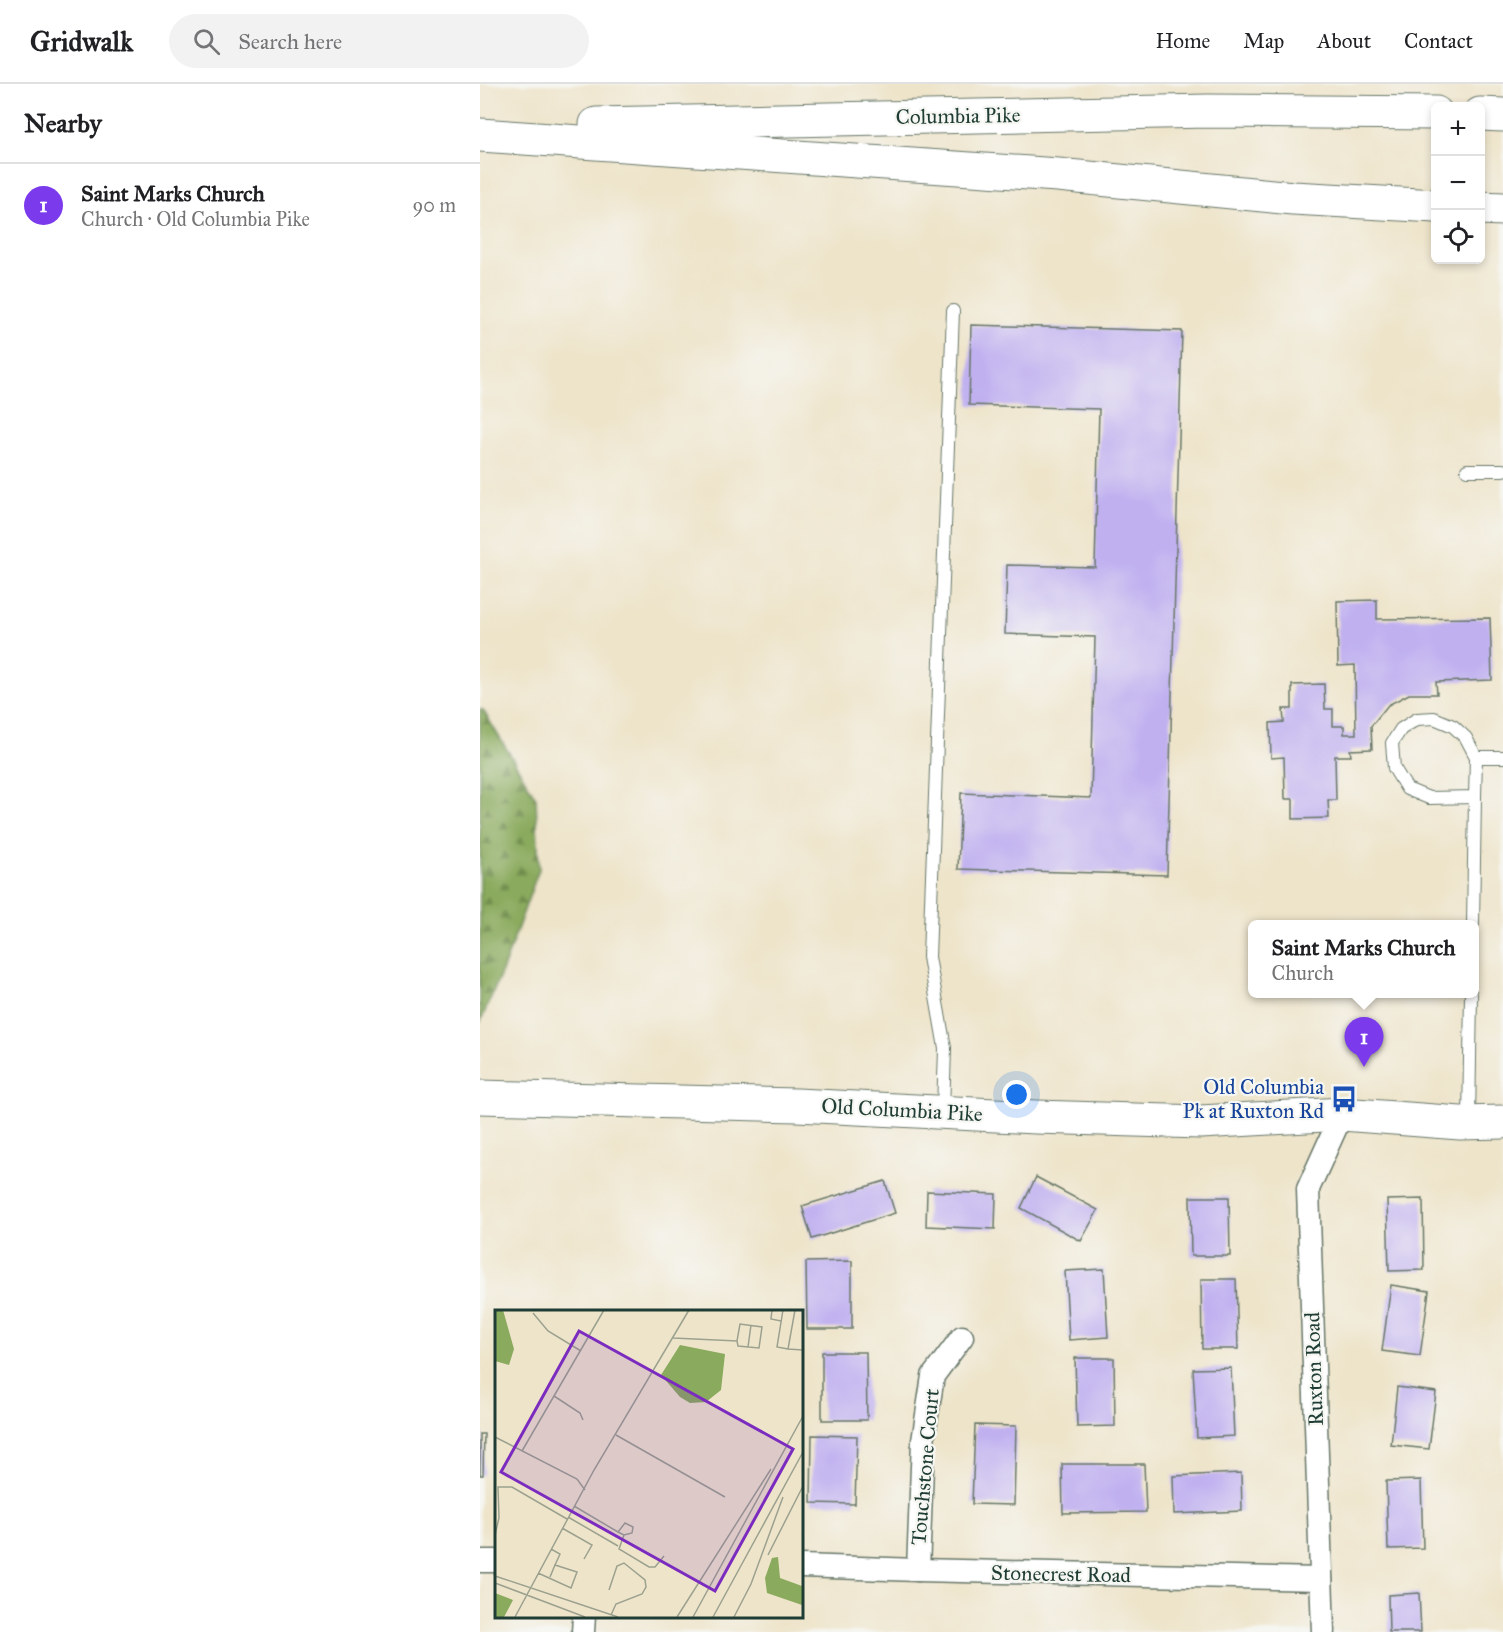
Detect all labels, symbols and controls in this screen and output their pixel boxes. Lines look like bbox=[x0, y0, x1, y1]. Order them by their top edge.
search box bbox=[169, 14, 589, 68]
text: Gridwalk bbox=[30, 24, 133, 59]
icon: search bbox=[190, 25, 223, 58]
text: Search here bbox=[238, 28, 342, 55]
text: Home bbox=[1155, 28, 1210, 54]
text: Map bbox=[1243, 28, 1284, 54]
text: About bbox=[1317, 28, 1371, 54]
text: Contact bbox=[1404, 28, 1473, 54]
street label: Columbia Pike bbox=[895, 102, 1021, 130]
map controls bbox=[1431, 102, 1485, 264]
button: + bbox=[1431, 102, 1485, 156]
text: Nearby bbox=[24, 107, 102, 139]
button: − bbox=[1431, 156, 1485, 210]
text: Saint Marks Church bbox=[81, 180, 265, 207]
text: 1 bbox=[40, 193, 47, 217]
text: 90 m bbox=[413, 193, 456, 217]
text: Church · Old Columbia Pike bbox=[81, 207, 310, 231]
button: locate bbox=[1431, 210, 1485, 264]
popup bbox=[1248, 920, 1479, 998]
text: Saint Marks Church bbox=[1272, 934, 1455, 961]
text: Church bbox=[1272, 961, 1334, 985]
pin: 1 bbox=[1344, 1018, 1384, 1067]
place label: Old Columbia Pk at Ruxton Rd bbox=[1182, 1074, 1324, 1124]
your location bbox=[1002, 1080, 1031, 1109]
bus stop icon: Old Columbia Pk at Ruxton Rd bbox=[1329, 1084, 1359, 1114]
street label: Old Columbia Pike bbox=[821, 1093, 984, 1127]
inset map bbox=[495, 1310, 802, 1617]
street label: Ruxton Road bbox=[1299, 1311, 1329, 1426]
street label: Touchstone Court bbox=[905, 1387, 945, 1546]
street label: Stonecrest Road bbox=[991, 1560, 1132, 1588]

